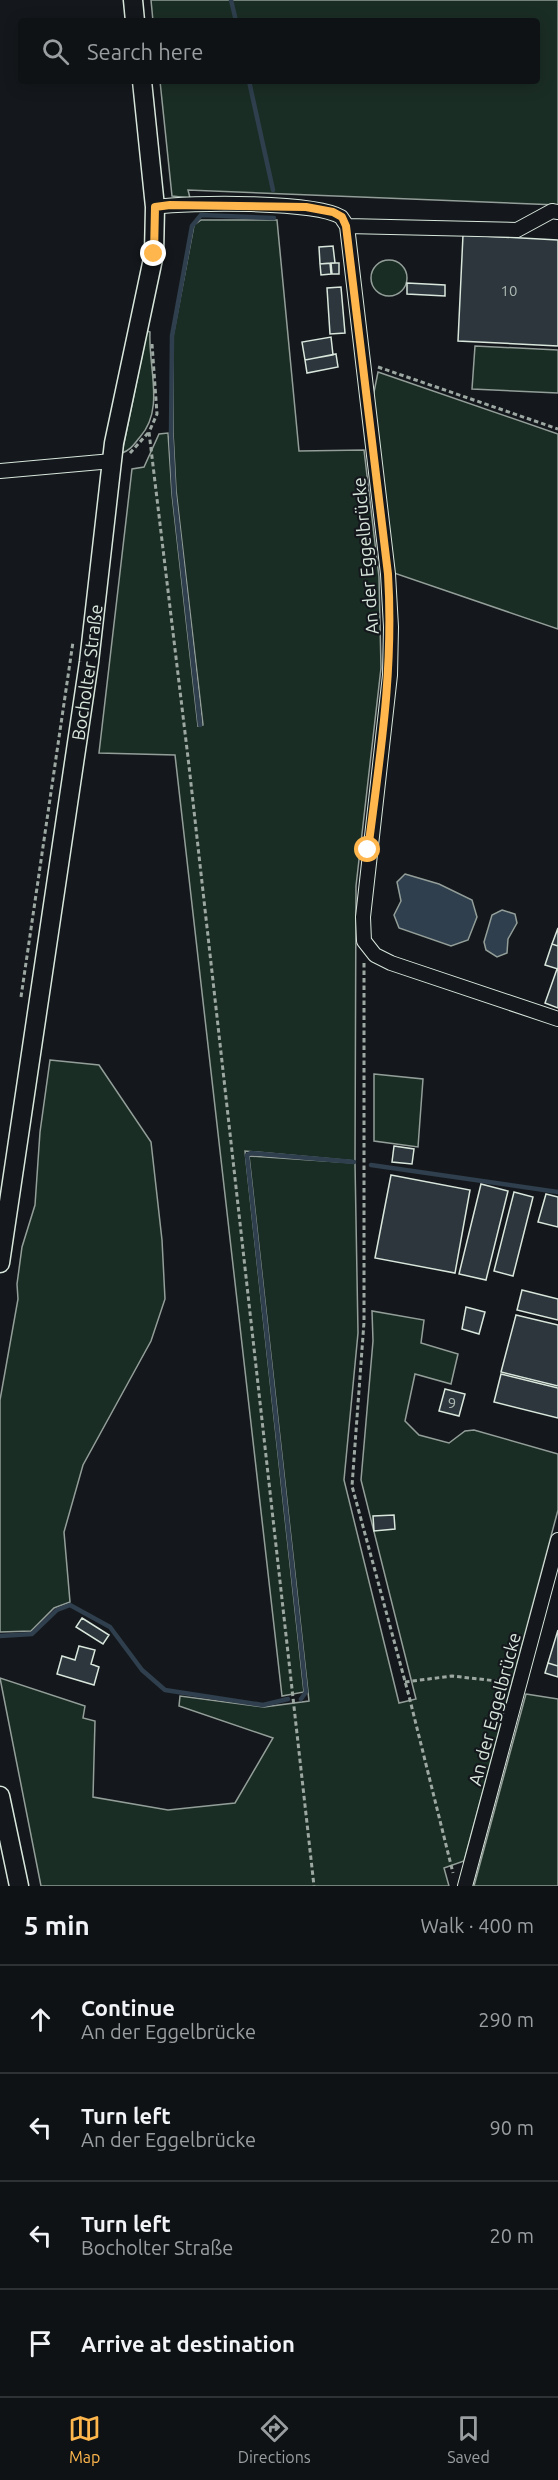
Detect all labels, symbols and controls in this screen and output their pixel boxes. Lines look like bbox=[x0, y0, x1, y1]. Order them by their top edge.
search box bbox=[18, 18, 540, 84]
icon: search bbox=[39, 35, 72, 68]
text: Search here bbox=[87, 39, 203, 64]
route end bbox=[140, 240, 166, 266]
house number: 10 bbox=[501, 282, 517, 299]
street label: An der Eggelbrücke bbox=[348, 477, 382, 635]
street label: Bocholter Straße bbox=[68, 603, 106, 742]
route start bbox=[354, 836, 380, 862]
house number: 9 bbox=[448, 1394, 456, 1411]
street label: An der Eggelbrücke bbox=[464, 1630, 524, 1788]
text: 5 min bbox=[24, 1911, 90, 1940]
text: Walk · 400 m bbox=[421, 1914, 534, 1937]
text: Continue bbox=[81, 1995, 175, 2020]
icon: ahead bbox=[24, 2003, 57, 2036]
text: 290 m bbox=[478, 2008, 534, 2031]
text: An der Eggelbrücke bbox=[81, 2020, 256, 2043]
text: Turn left bbox=[81, 2103, 171, 2128]
icon: left bbox=[24, 2111, 57, 2144]
text: 90 m bbox=[490, 2116, 534, 2139]
text: An der Eggelbrücke bbox=[81, 2128, 256, 2151]
text: Turn left bbox=[81, 2211, 171, 2236]
icon: left bbox=[24, 2219, 57, 2252]
text: 20 m bbox=[490, 2224, 534, 2247]
text: Bocholter Straße bbox=[81, 2236, 233, 2259]
icon: arrive bbox=[24, 2327, 57, 2360]
text: Arrive at destination bbox=[81, 2331, 295, 2356]
tab: Map bbox=[68, 2412, 101, 2466]
tab: Directions bbox=[238, 2412, 311, 2466]
tab: Saved bbox=[447, 2412, 490, 2466]

